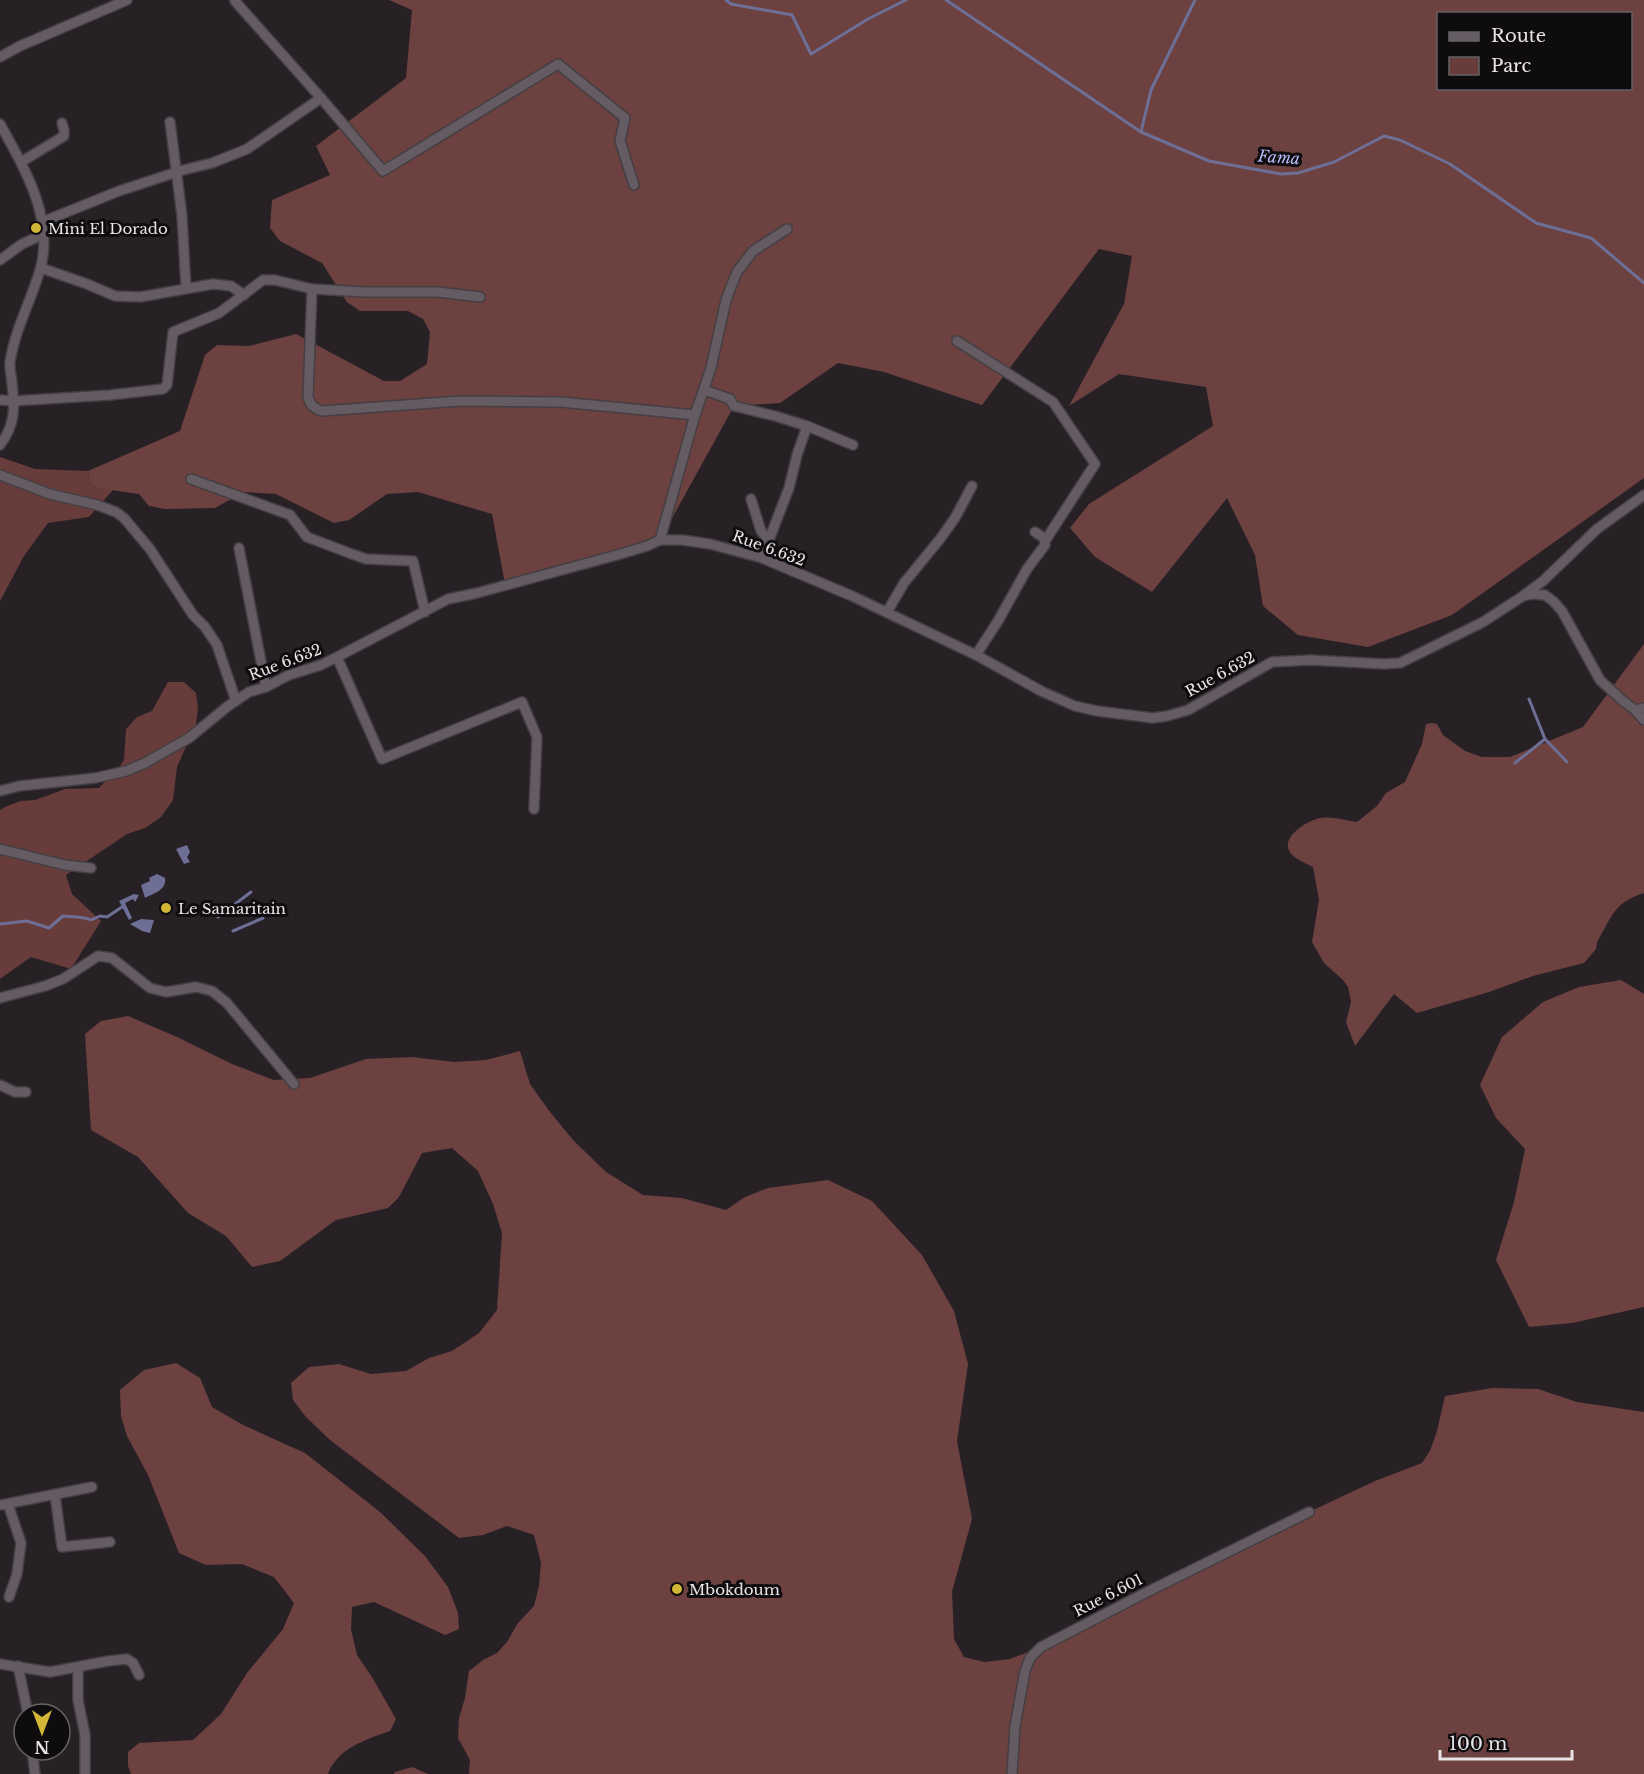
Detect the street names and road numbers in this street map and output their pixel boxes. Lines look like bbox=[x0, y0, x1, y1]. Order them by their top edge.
street label: Rue 6.632 bbox=[730, 526, 808, 570]
street label: Rue 6.632 bbox=[246, 639, 324, 685]
street label: Rue 6.632 bbox=[1182, 647, 1258, 701]
street label: Rue 6.601 bbox=[1070, 1569, 1146, 1621]

